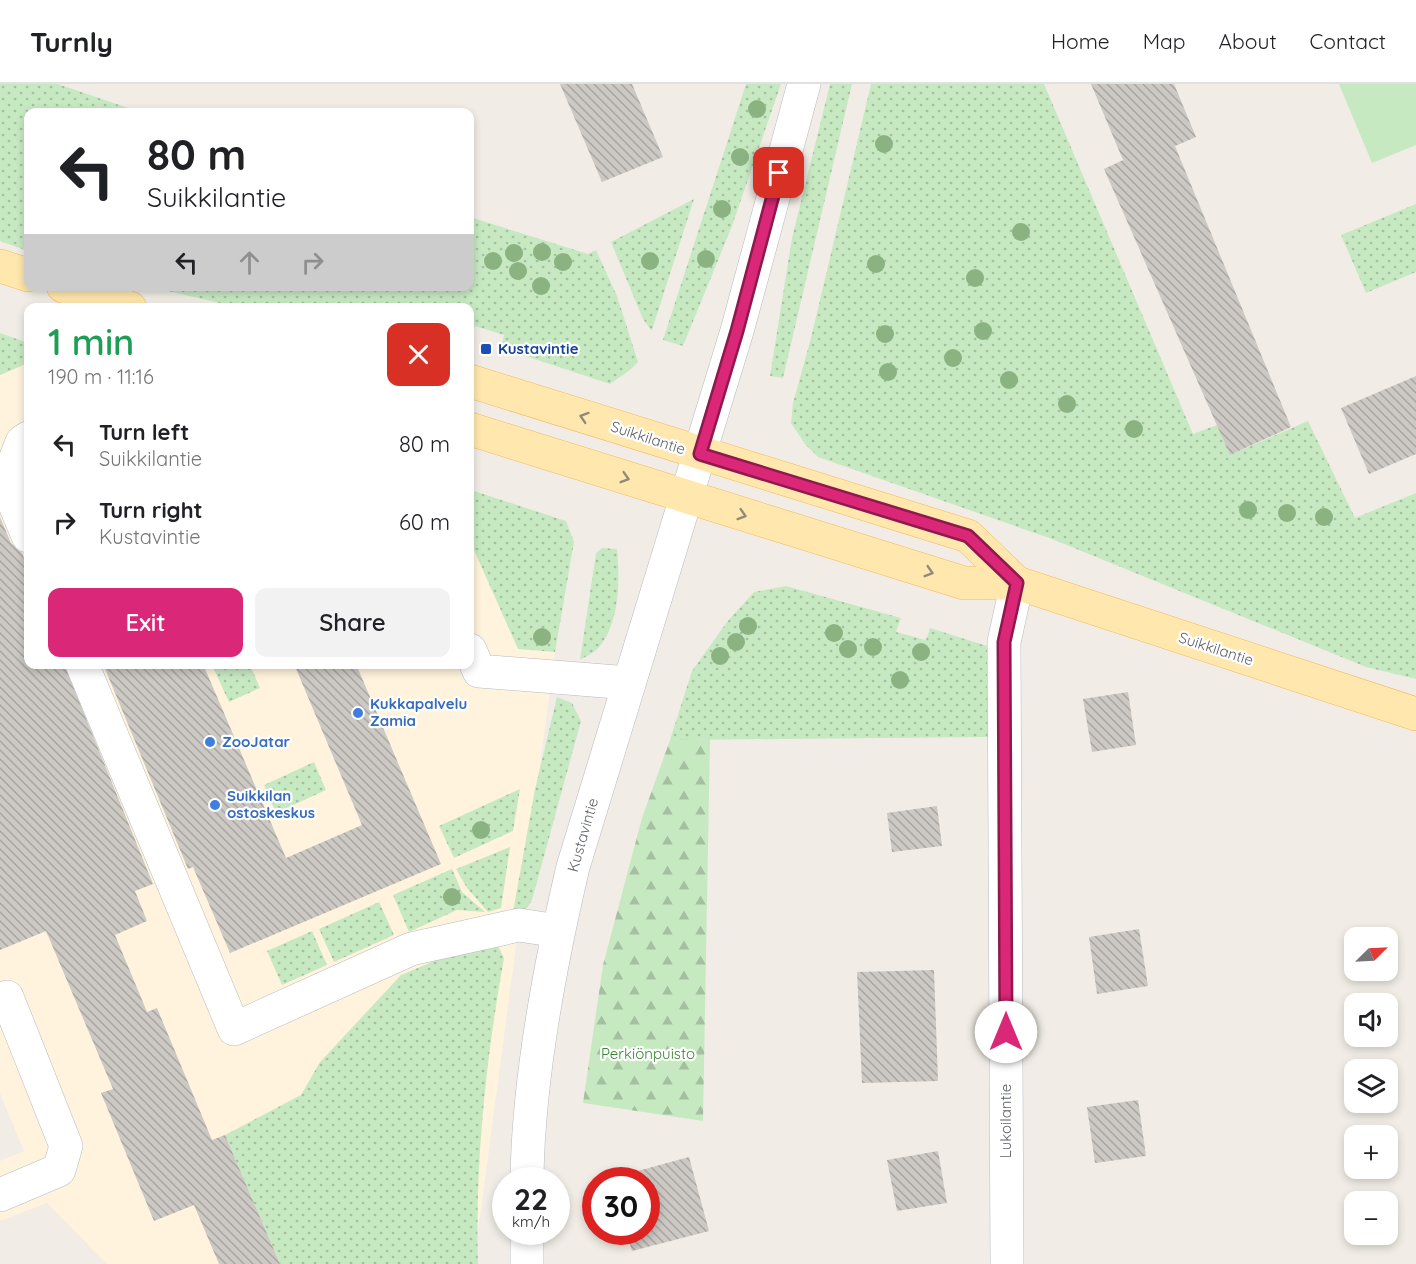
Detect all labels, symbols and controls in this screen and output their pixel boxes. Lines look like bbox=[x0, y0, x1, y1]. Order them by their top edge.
text: Turnly bbox=[30, 24, 113, 59]
text: Home bbox=[1051, 28, 1110, 54]
text: Map bbox=[1143, 28, 1186, 54]
text: About bbox=[1219, 28, 1277, 54]
text: Contact bbox=[1310, 28, 1386, 54]
text: 80 m bbox=[147, 128, 246, 181]
icon: left bbox=[48, 132, 126, 210]
pin bbox=[753, 147, 804, 198]
icon: arrive bbox=[762, 156, 795, 189]
text: Suikkilantie bbox=[147, 180, 286, 214]
icon: left bbox=[170, 246, 203, 279]
icon: ahead bbox=[233, 246, 266, 279]
icon: right bbox=[296, 246, 329, 279]
text: 1 min bbox=[48, 319, 134, 364]
button: close bbox=[387, 323, 450, 386]
place label: Kustavintie bbox=[498, 339, 579, 358]
marker: Kustavintie bbox=[479, 342, 493, 356]
text: 190 m · 11:16 bbox=[48, 364, 154, 389]
one-way arrow bbox=[579, 412, 590, 425]
street label: Suikkilantie bbox=[608, 417, 688, 459]
text: Turn left bbox=[99, 418, 189, 446]
icon: left bbox=[48, 428, 81, 461]
text: 80 m bbox=[399, 430, 450, 458]
text: Suikkilantie bbox=[99, 446, 202, 471]
one-way arrow bbox=[620, 471, 630, 483]
text: Turn right bbox=[99, 496, 203, 524]
icon: right bbox=[48, 506, 81, 539]
text: 60 m bbox=[399, 508, 450, 536]
one-way arrow bbox=[736, 508, 747, 520]
text: Kustavintie bbox=[99, 524, 200, 549]
one-way arrow bbox=[923, 565, 933, 578]
button: Exit bbox=[48, 588, 243, 657]
button: Share bbox=[255, 588, 450, 657]
street label: Suikkilantie bbox=[1176, 628, 1256, 670]
place label: Kukkapalvelu Zamia bbox=[370, 694, 467, 730]
marker: Kukkapalvelu Zamia bbox=[351, 706, 365, 720]
place label: ZooJatar bbox=[222, 732, 291, 751]
marker: ZooJatar bbox=[203, 735, 217, 749]
place label: Suikkilan ostoskeskus bbox=[227, 786, 315, 822]
street label: Kustavintie bbox=[563, 796, 602, 874]
marker: Suikkilan ostoskeskus bbox=[208, 798, 222, 812]
north arrow bbox=[1344, 927, 1398, 981]
map controls bbox=[1344, 927, 1398, 1245]
button: sound bbox=[1344, 993, 1398, 1047]
position arrow bbox=[974, 1000, 1038, 1064]
park label: Perkiönpuisto bbox=[601, 1044, 695, 1063]
button: layers bbox=[1344, 1059, 1398, 1113]
street label: Lukoilantie bbox=[996, 1084, 1015, 1158]
button: + bbox=[1344, 1125, 1398, 1179]
speed limit sign: 30 bbox=[582, 1167, 660, 1245]
text: 22 bbox=[514, 1180, 548, 1218]
button: − bbox=[1344, 1191, 1398, 1245]
text: km/h bbox=[512, 1212, 550, 1231]

